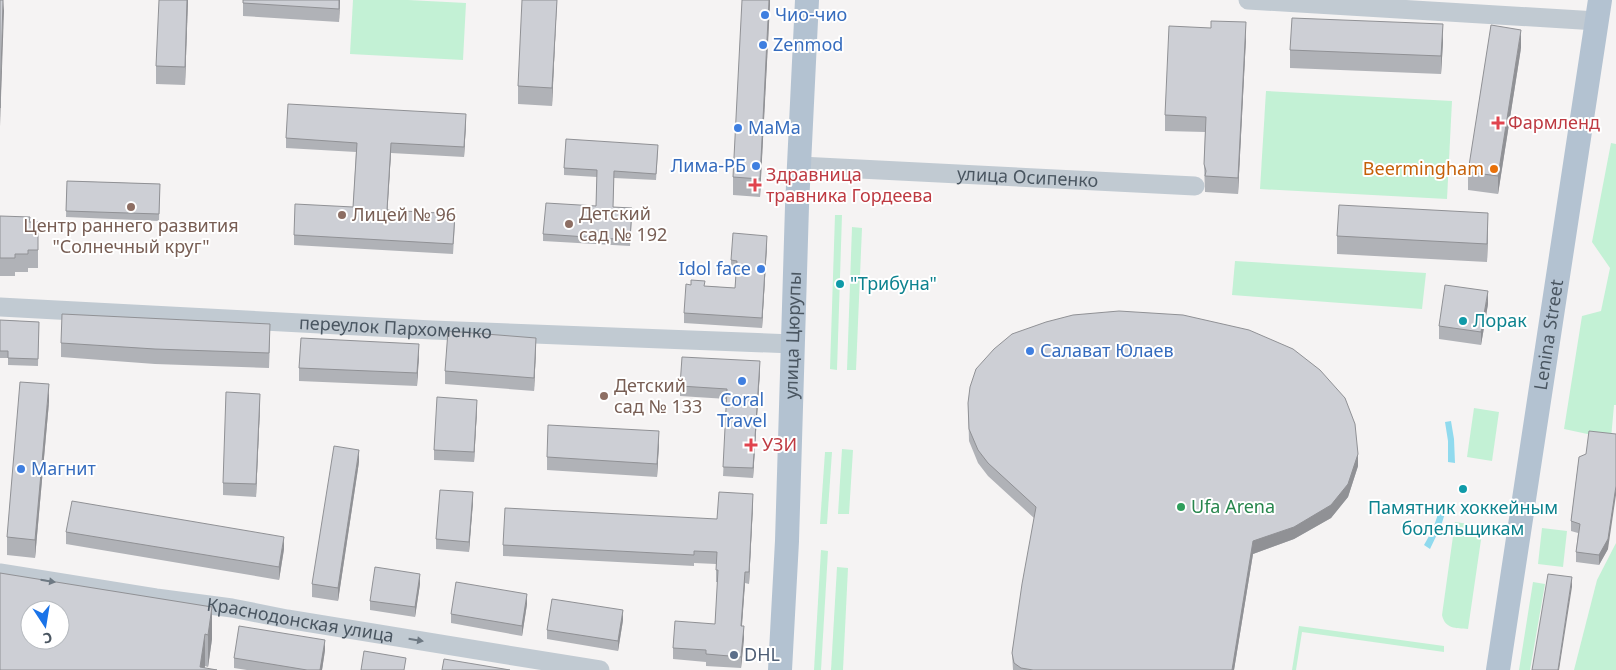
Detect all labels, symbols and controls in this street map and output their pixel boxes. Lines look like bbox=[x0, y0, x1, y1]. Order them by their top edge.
place label: Чио-чио bbox=[775, 2, 847, 26]
marker: Чио-чио bbox=[759, 9, 771, 21]
place label: Zenmod bbox=[773, 32, 843, 56]
marker: Zenmod bbox=[757, 39, 769, 51]
place label: Фармленд bbox=[1508, 110, 1600, 134]
place label: МаМа bbox=[748, 115, 801, 139]
marker: Фармленд bbox=[1492, 117, 1504, 129]
marker: МаМа bbox=[732, 122, 744, 134]
place label: Лима-РБ bbox=[671, 153, 746, 177]
place label: Beermingham bbox=[1363, 156, 1484, 180]
marker: Лима-РБ bbox=[750, 160, 762, 172]
street label: улица Осипенко bbox=[957, 161, 1099, 192]
place label: Здравница травника Гордеева bbox=[766, 162, 932, 207]
marker: Beermingham bbox=[1488, 163, 1500, 175]
marker: Здравница травника Гордеева bbox=[748, 178, 762, 192]
marker: Центр раннего развития "Солнечный круг" bbox=[125, 201, 137, 213]
place label: Детский сад № 192 bbox=[579, 201, 667, 246]
place label: Лицей № 96 bbox=[352, 202, 456, 226]
marker: Лицей № 96 bbox=[336, 209, 348, 221]
place label: Центр раннего развития "Солнечный круг" bbox=[23, 213, 239, 258]
marker: Детский сад № 192 bbox=[563, 218, 575, 230]
place label: Idol face bbox=[679, 256, 751, 280]
marker: Idol face bbox=[755, 263, 767, 275]
street label: улица Цюрупы bbox=[778, 271, 806, 399]
place label: "Трибуна" bbox=[850, 271, 937, 295]
street label: Lenina Street bbox=[1528, 277, 1568, 392]
marker: "Трибуна" bbox=[834, 278, 846, 290]
place label: Лорак bbox=[1473, 308, 1527, 332]
street label: переулок Пархоменко bbox=[298, 310, 492, 343]
marker: Лорак bbox=[1457, 315, 1469, 327]
place label: Салават Юлаев bbox=[1040, 338, 1174, 362]
marker: Салават Юлаев bbox=[1024, 345, 1036, 357]
place label: Детский сад № 133 bbox=[614, 373, 702, 418]
marker: Coral Travel bbox=[736, 375, 748, 387]
place label: Coral Travel bbox=[717, 387, 767, 432]
marker: Детский сад № 133 bbox=[598, 390, 610, 402]
place label: УЗИ bbox=[762, 432, 797, 456]
marker: УЗИ bbox=[744, 438, 758, 452]
place label: Магнит bbox=[31, 456, 96, 480]
marker: Магнит bbox=[15, 463, 27, 475]
marker: Памятник хоккейным болельщикам bbox=[1457, 483, 1469, 495]
place label: Ufa Arena bbox=[1191, 494, 1275, 518]
place label: Памятник хоккейным болельщикам bbox=[1368, 495, 1558, 540]
marker: Ufa Arena bbox=[1175, 501, 1187, 513]
one-way arrow bbox=[41, 577, 57, 585]
street label: Краснодонская улица bbox=[205, 592, 396, 647]
north arrow bbox=[20, 600, 70, 650]
text: С bbox=[41, 628, 54, 648]
one-way arrow bbox=[408, 636, 424, 644]
place label: DHL bbox=[744, 642, 780, 666]
marker: DHL bbox=[728, 649, 740, 661]

